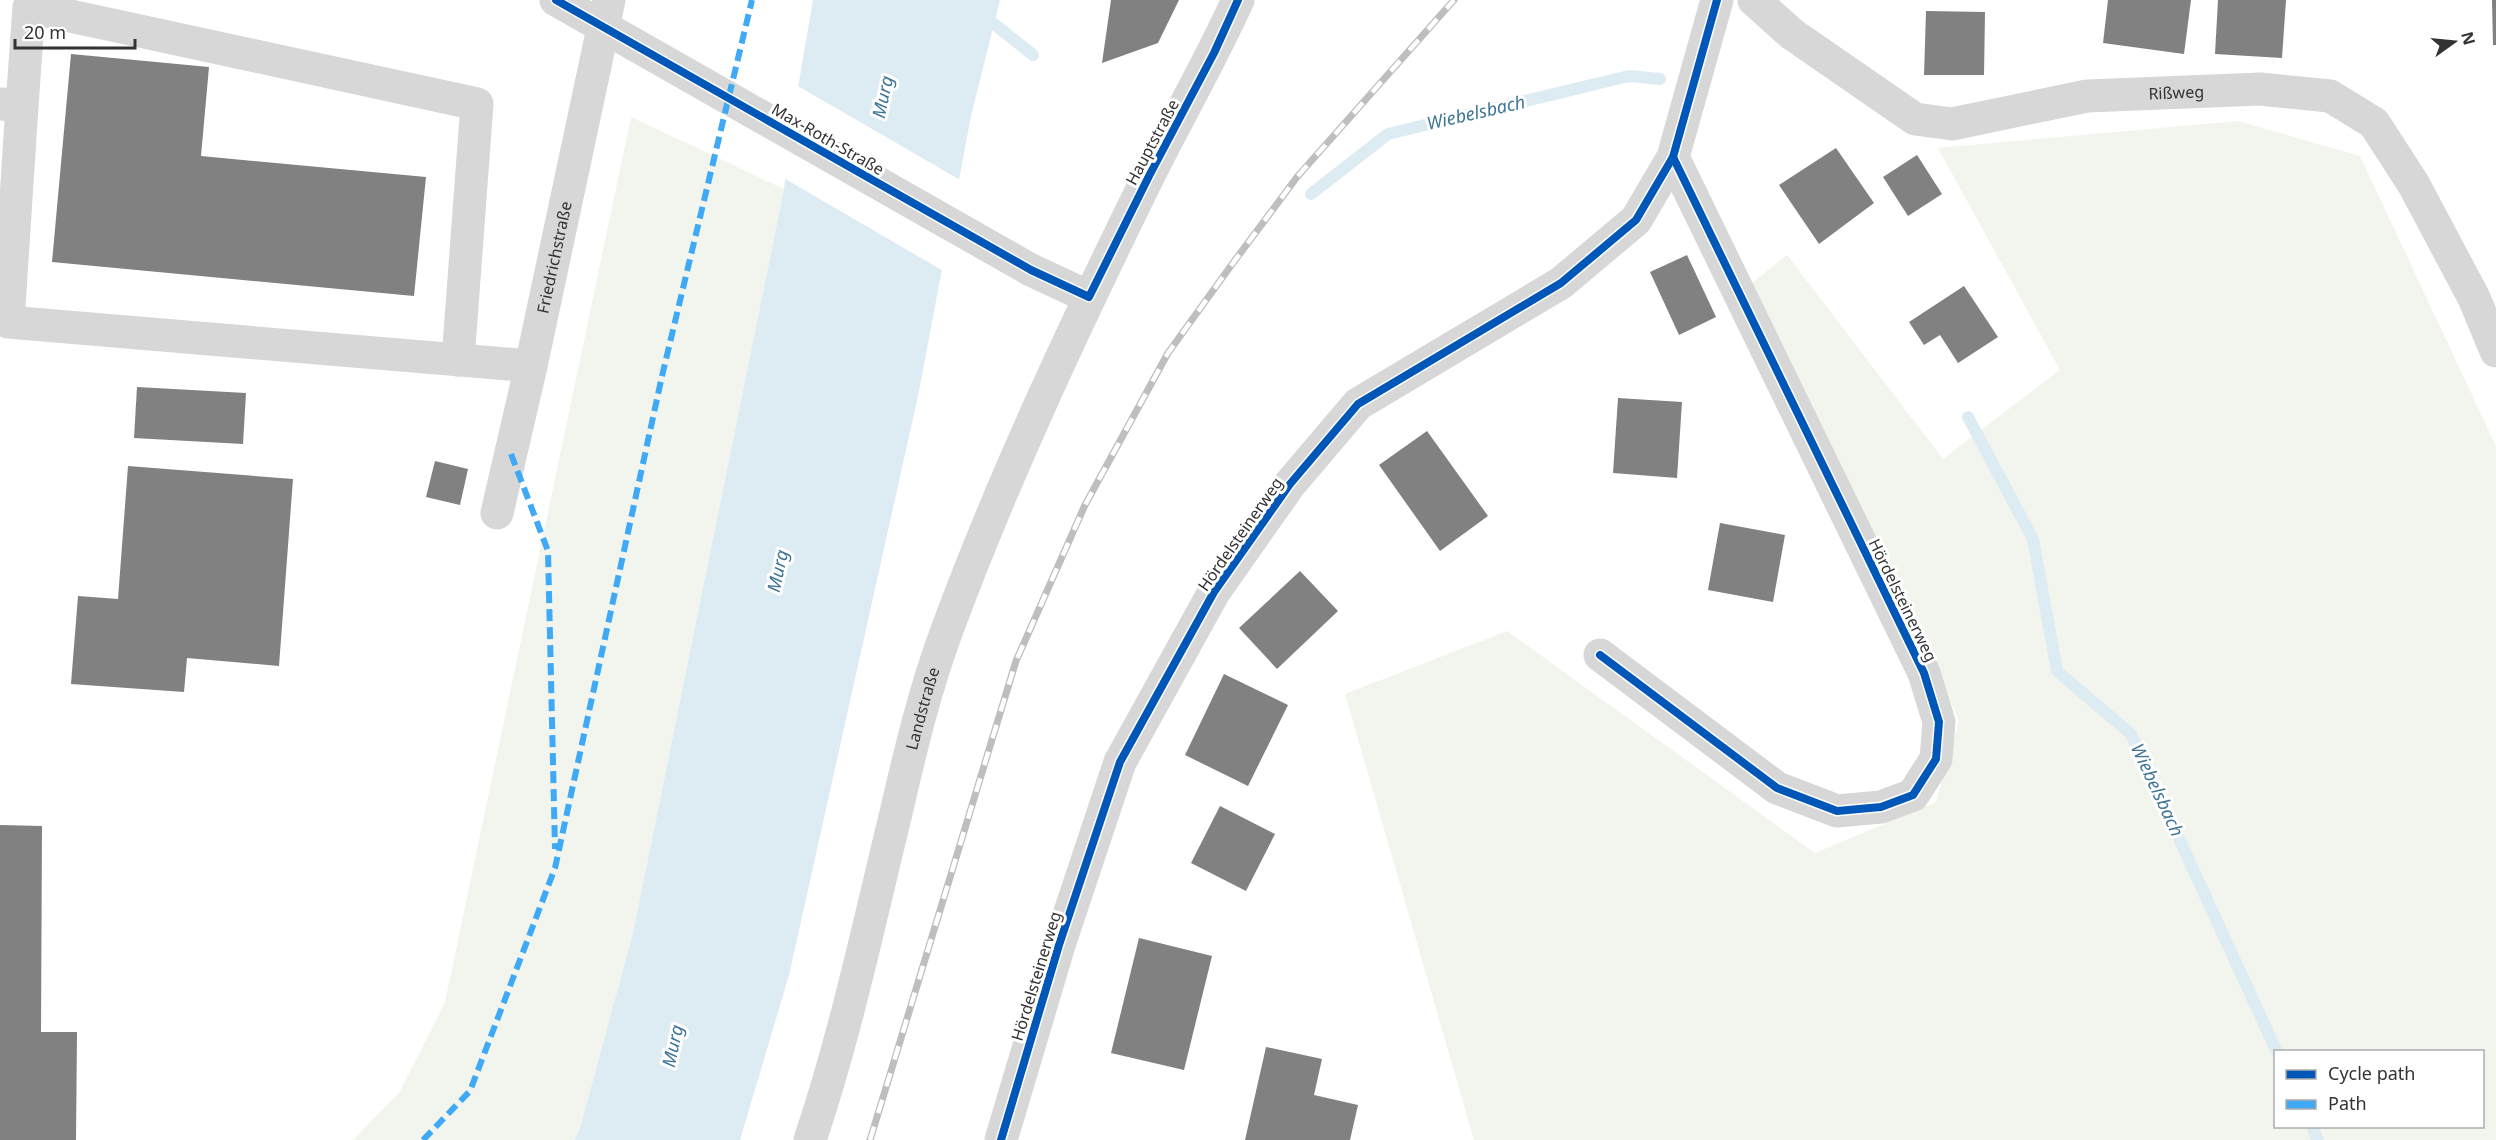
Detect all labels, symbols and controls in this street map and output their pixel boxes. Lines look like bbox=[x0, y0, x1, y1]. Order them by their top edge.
scale bar bbox=[15, 12, 135, 50]
north arrow bbox=[2424, 12, 2484, 72]
text: 20 m bbox=[24, 20, 66, 44]
text: N bbox=[2456, 29, 2481, 47]
water label: Murg bbox=[866, 73, 898, 120]
street label: Rißweg bbox=[2148, 80, 2204, 105]
water label: Wiebelsbach bbox=[1424, 89, 1527, 135]
street label: Hauptstraße bbox=[1120, 95, 1184, 189]
street label: Max-Roth-Straße bbox=[768, 98, 888, 180]
street label: Friedrichstraße bbox=[532, 199, 577, 315]
street label: Hördelsteinerweg bbox=[1192, 473, 1288, 595]
street label: Hördelsteinerweg bbox=[1864, 535, 1942, 665]
water label: Murg bbox=[761, 547, 793, 594]
street label: Landstraße bbox=[900, 664, 944, 752]
water label: Wiebelsbach bbox=[2126, 739, 2190, 840]
street label: Hördelsteinerweg bbox=[1006, 909, 1066, 1043]
water label: Murg bbox=[656, 1022, 688, 1069]
legend bbox=[2274, 1050, 2484, 1128]
text: Cycle path bbox=[2328, 1061, 2415, 1085]
text: Path bbox=[2328, 1091, 2367, 1115]

